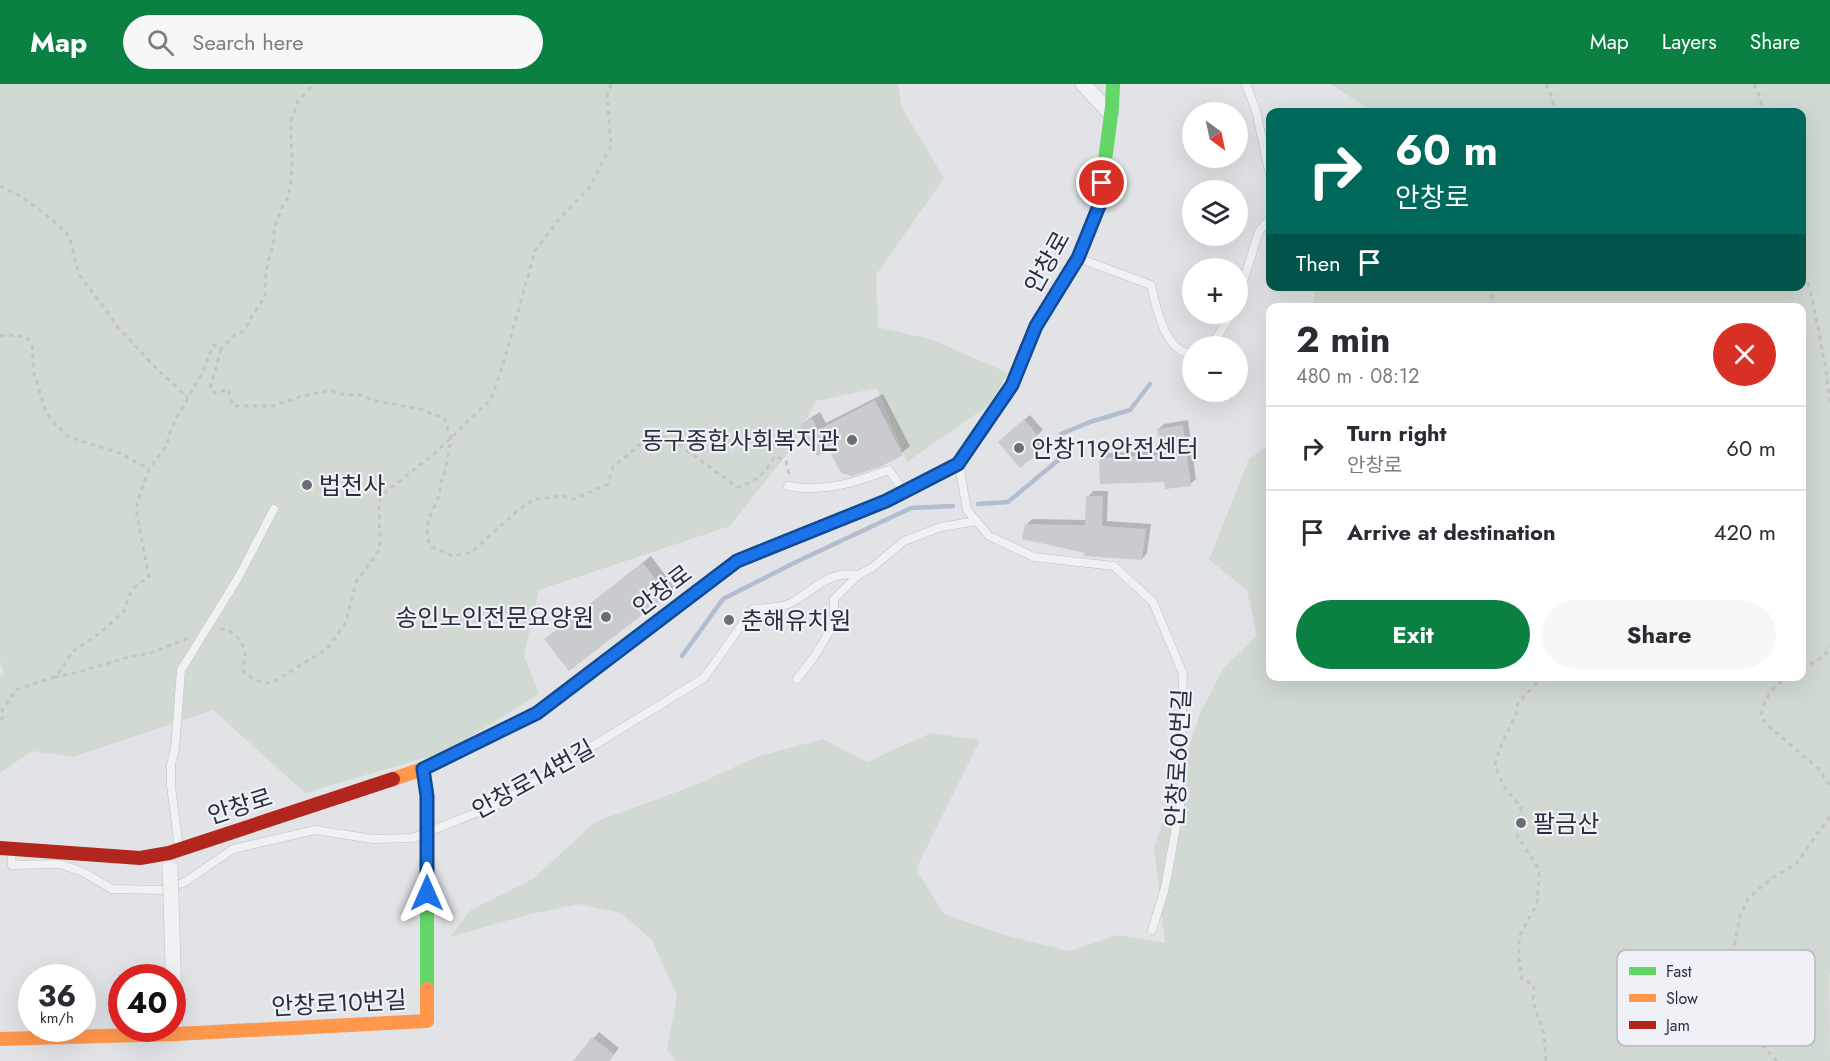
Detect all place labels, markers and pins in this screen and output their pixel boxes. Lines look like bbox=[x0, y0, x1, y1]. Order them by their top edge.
pin bbox=[1076, 157, 1127, 208]
place label: 동구종합사회복지관 bbox=[641, 423, 840, 458]
place label: 안창119안전센터 bbox=[1031, 431, 1199, 466]
marker: 동구종합사회복지관 bbox=[845, 433, 859, 447]
marker: 안창119안전센터 bbox=[1012, 441, 1026, 455]
place label: 법천사 bbox=[319, 468, 385, 503]
marker: 법천사 bbox=[300, 478, 314, 492]
place label: 송인노인전문요양원 bbox=[395, 600, 594, 635]
place label: 춘해유치원 bbox=[741, 603, 851, 638]
marker: 송인노인전문요양원 bbox=[599, 610, 613, 624]
marker: 춘해유치원 bbox=[722, 613, 736, 627]
place label: 팔금산 bbox=[1533, 806, 1599, 841]
marker: 팔금산 bbox=[1514, 816, 1528, 830]

